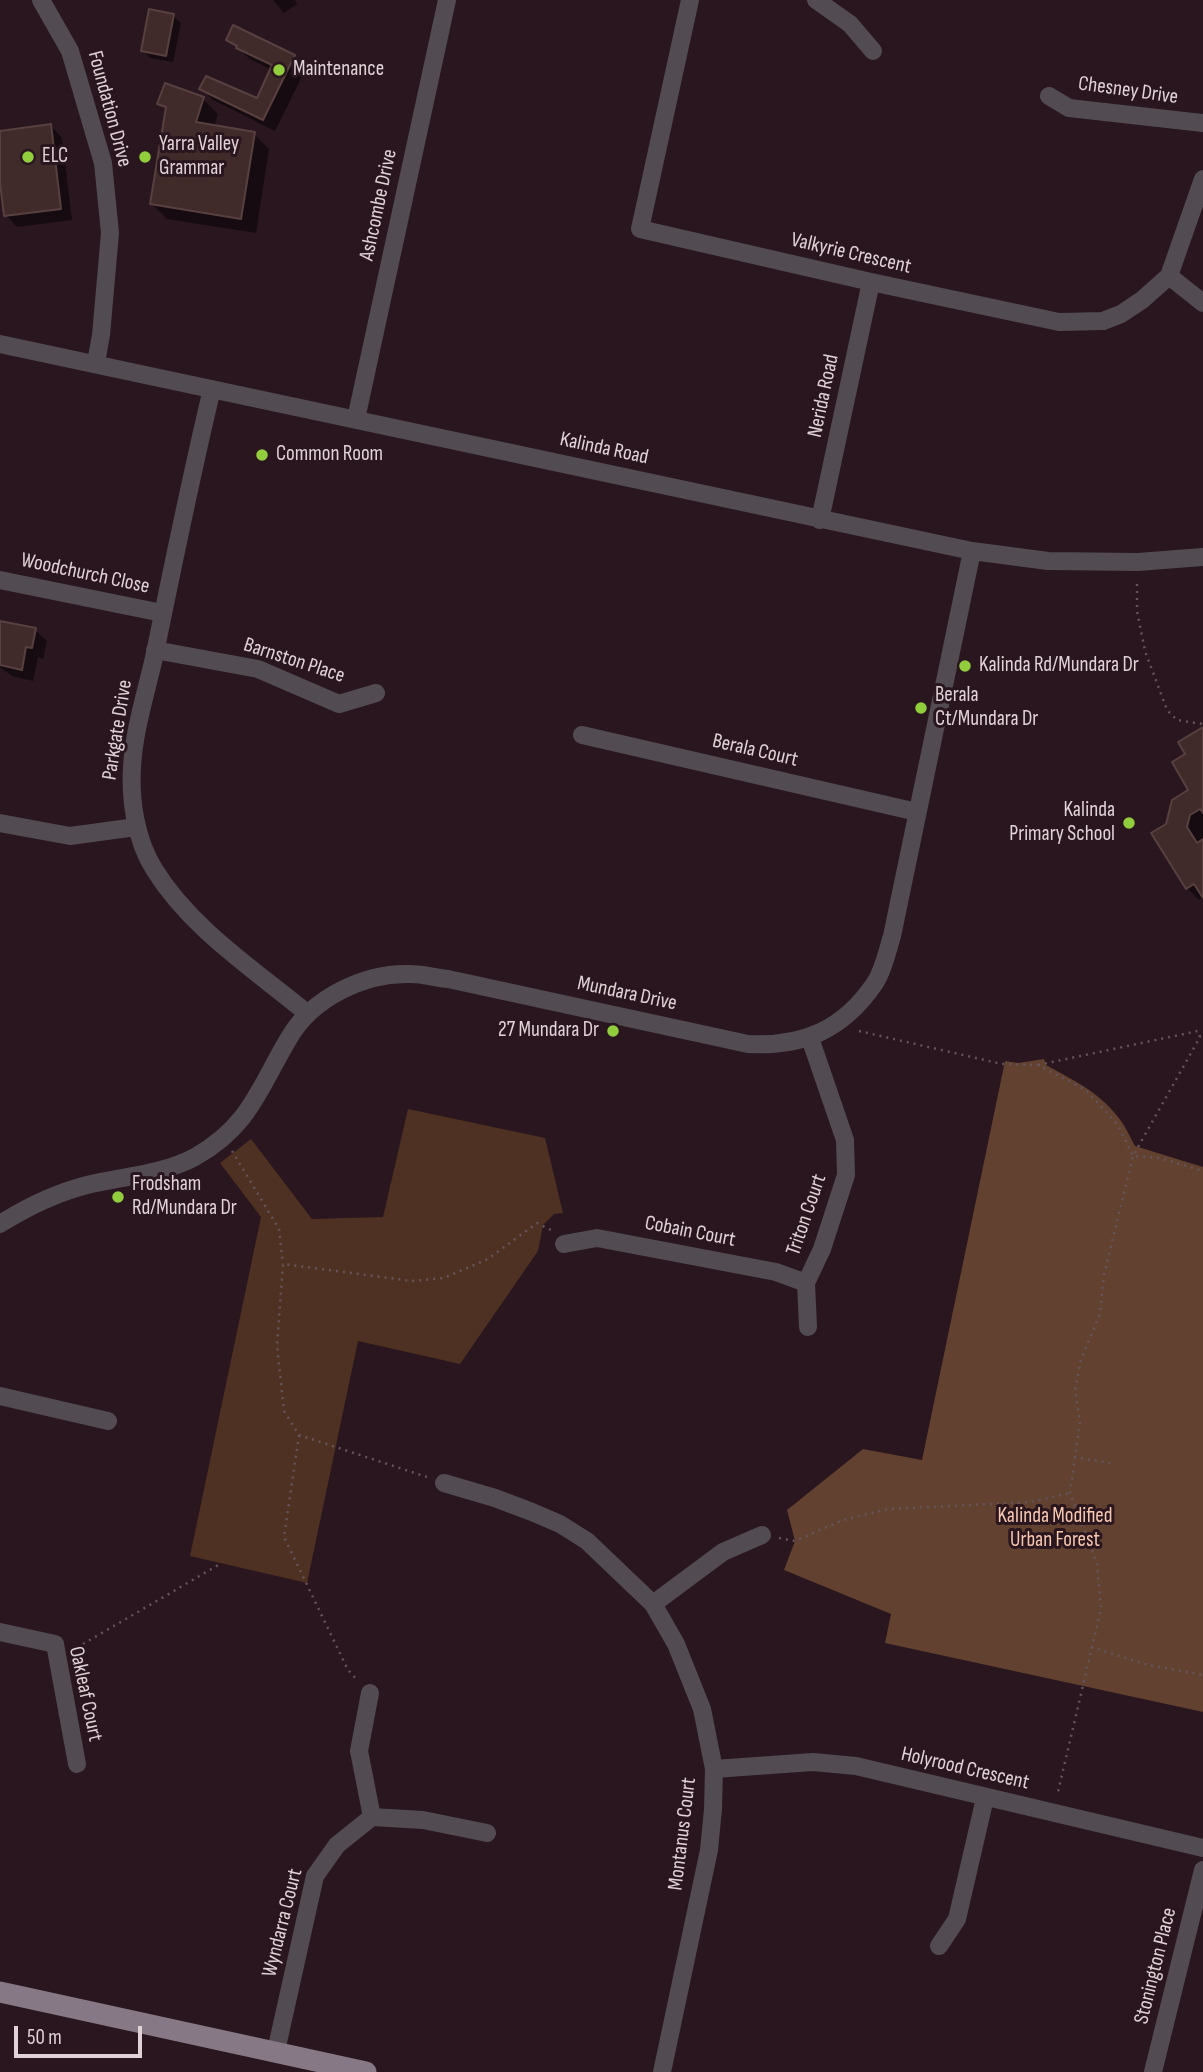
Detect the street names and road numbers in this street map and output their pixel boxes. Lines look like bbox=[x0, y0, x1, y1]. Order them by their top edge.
street label: Foundation Drive bbox=[81, 48, 137, 170]
street label: Chesney Drive bbox=[1076, 72, 1180, 110]
street label: Ashcombe Drive bbox=[355, 147, 403, 263]
street label: Valkyrie Crescent bbox=[788, 228, 914, 280]
street label: Nerida Road bbox=[803, 352, 845, 440]
street label: Kalinda Road bbox=[557, 427, 651, 471]
street label: Woodchurch Close bbox=[18, 548, 152, 600]
street label: Barnston Place bbox=[240, 633, 348, 689]
street label: Parkgate Drive bbox=[98, 678, 138, 782]
street label: Berala Court bbox=[710, 729, 800, 773]
street label: Mundara Drive bbox=[575, 971, 679, 1017]
street label: Triton Court bbox=[781, 1171, 833, 1259]
street label: Cobain Court bbox=[642, 1211, 738, 1253]
street label: Oakleaf Court bbox=[63, 1644, 107, 1744]
street label: Holyrood Crescent bbox=[898, 1742, 1032, 1796]
street label: Montanus Court bbox=[664, 1776, 702, 1892]
street label: Wyndarra Court bbox=[257, 1866, 309, 1980]
street label: Stonington Place bbox=[1129, 1905, 1183, 2027]

